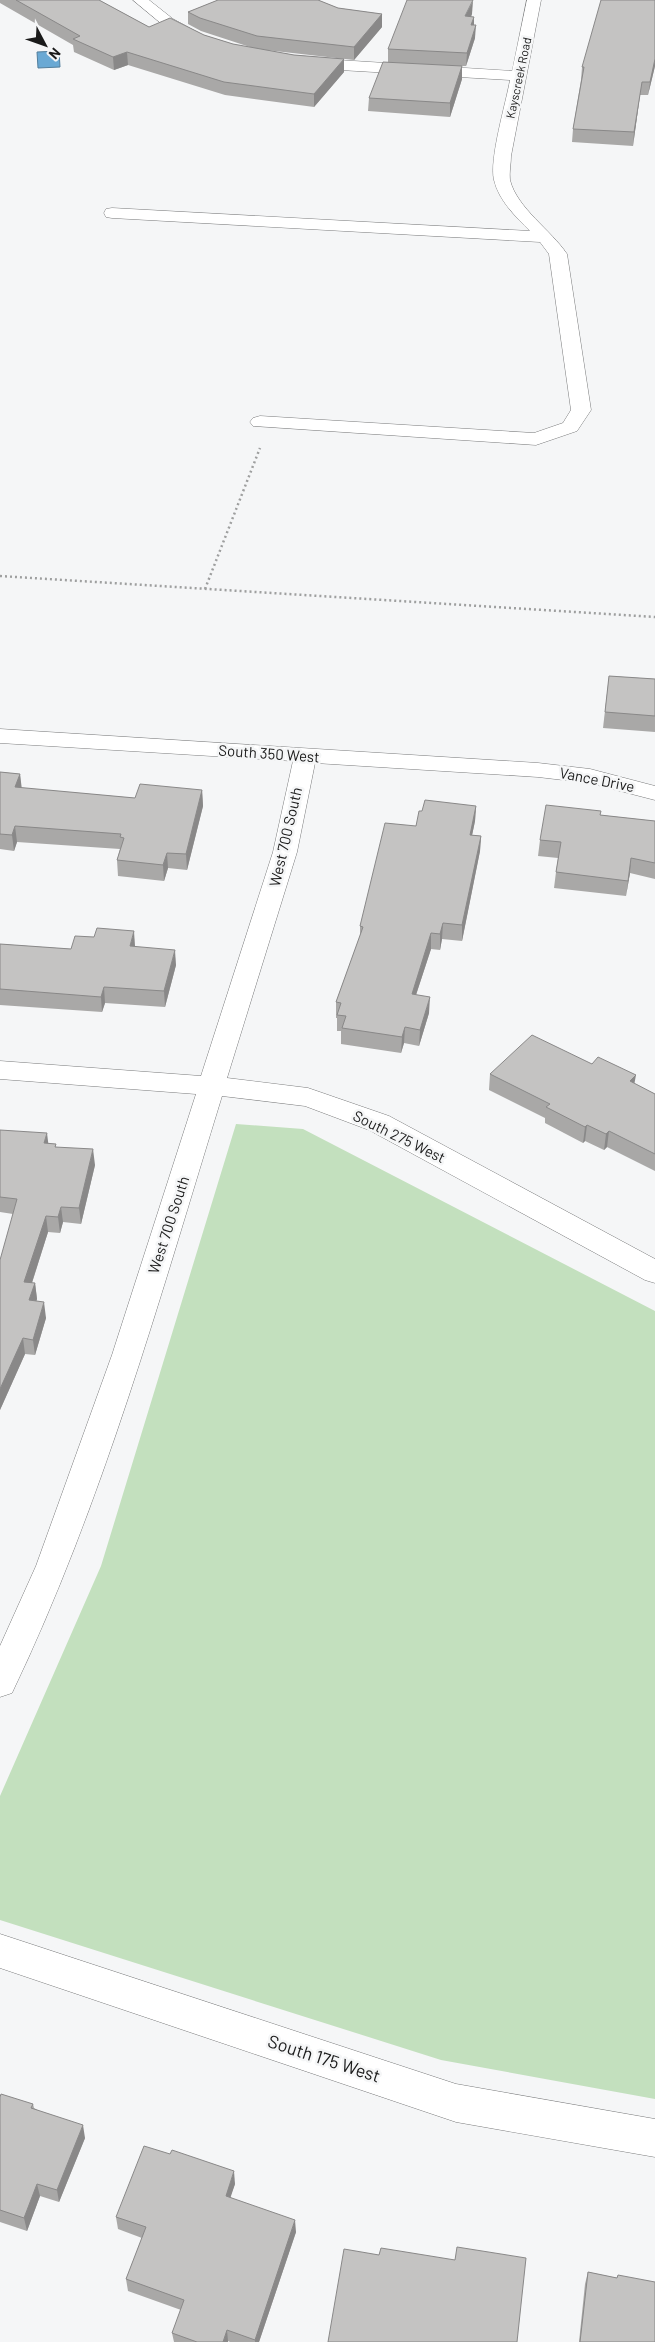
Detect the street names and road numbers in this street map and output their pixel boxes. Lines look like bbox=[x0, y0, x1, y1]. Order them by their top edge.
street label: Kayscreek Road bbox=[503, 36, 533, 120]
street label: South 350 West bbox=[218, 740, 320, 766]
street label: Vance Drive bbox=[558, 763, 636, 795]
street label: West 700 South bbox=[265, 785, 305, 888]
street label: South 275 West bbox=[350, 1106, 448, 1166]
street label: West 700 South bbox=[144, 1174, 192, 1276]
street label: South 175 West bbox=[265, 2030, 383, 2087]

